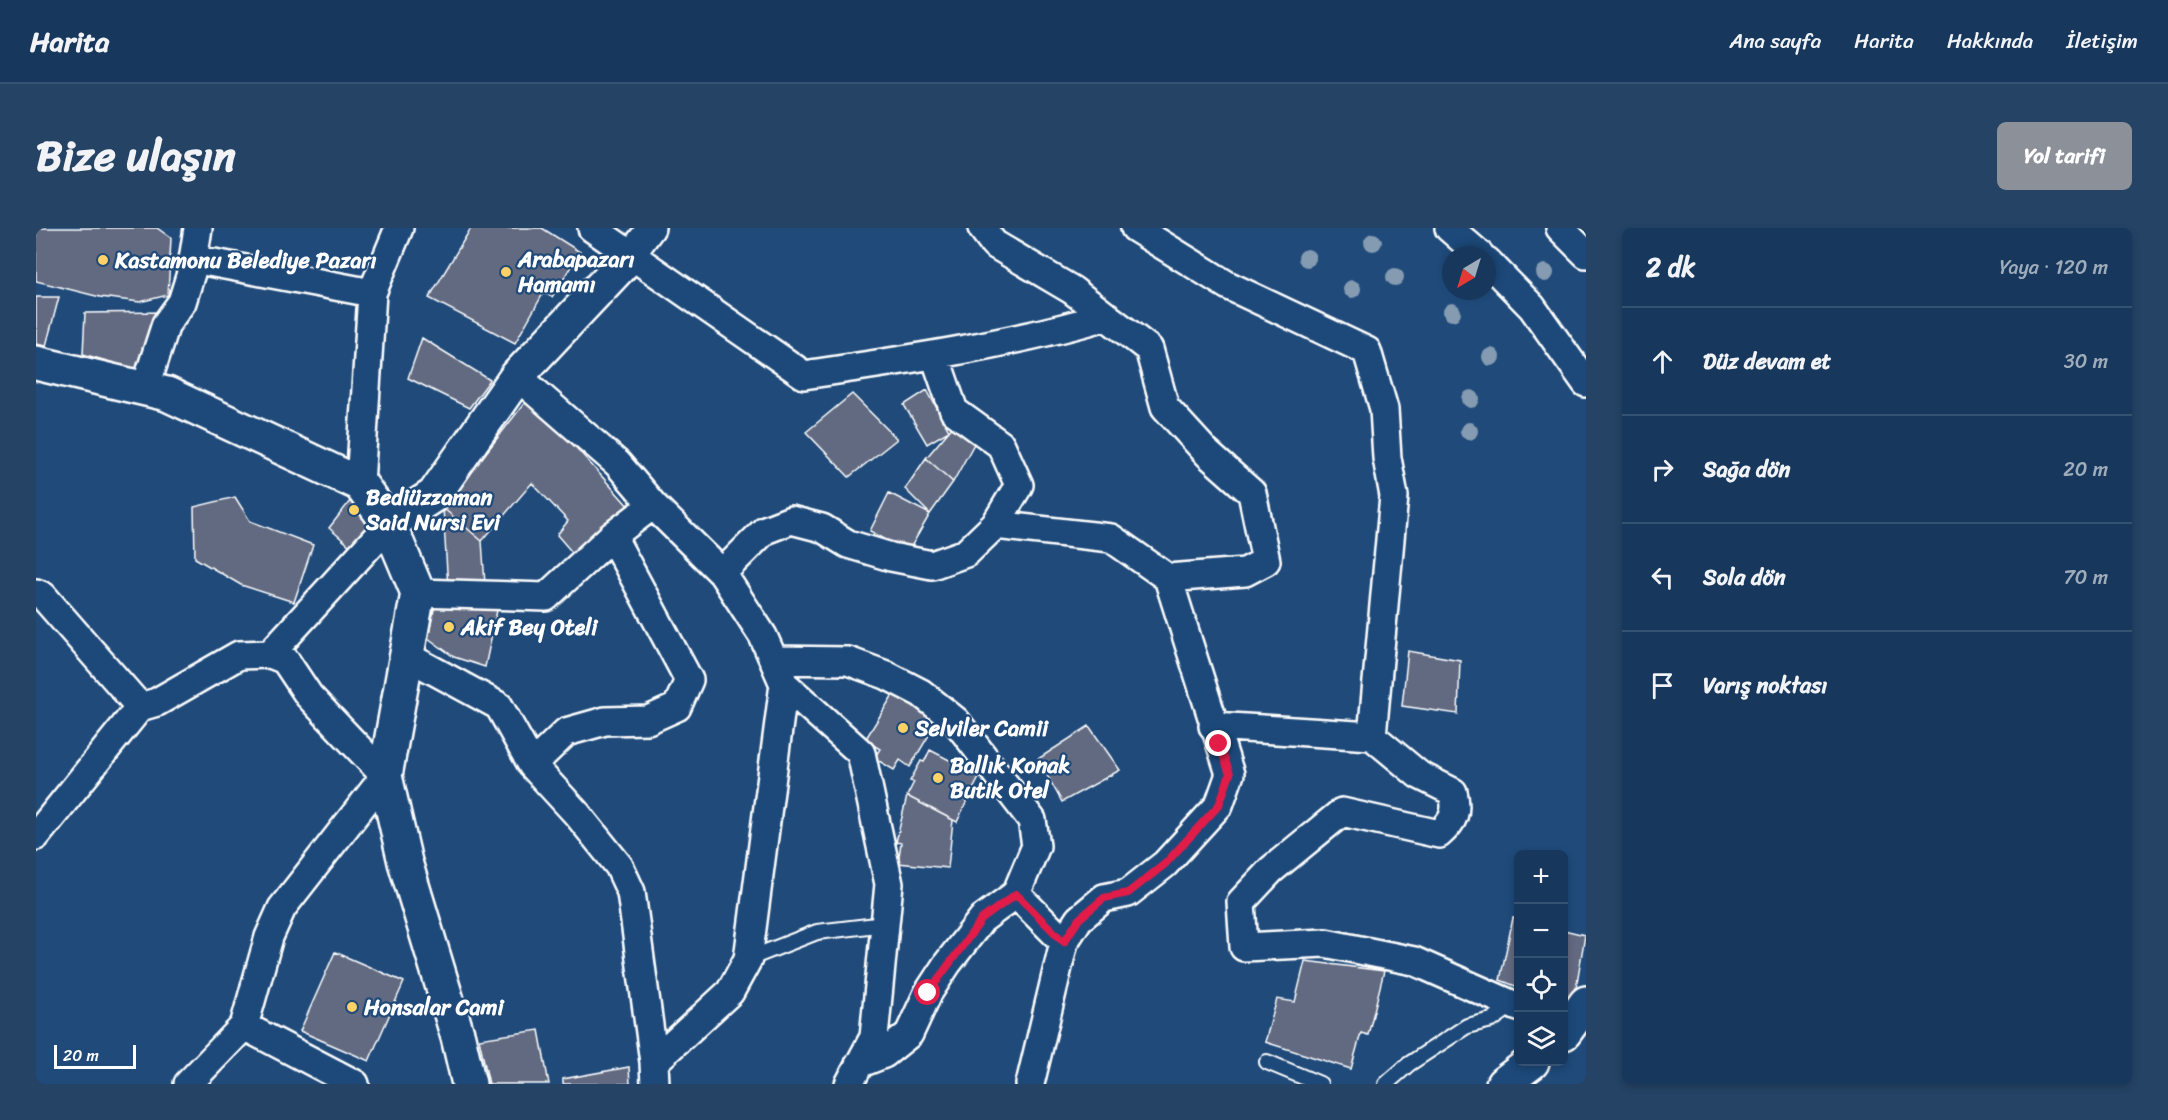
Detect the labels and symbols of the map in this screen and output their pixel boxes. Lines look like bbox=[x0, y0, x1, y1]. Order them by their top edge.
place label: Arabapazarı Hamamı bbox=[517, 240, 635, 304]
place label: Kastamonu Belediye Pazarı bbox=[114, 241, 377, 280]
north arrow bbox=[1442, 246, 1496, 300]
marker: Kastamonu Belediye Pazarı bbox=[96, 253, 110, 267]
marker: Arabapazarı Hamamı bbox=[499, 265, 513, 279]
place label: Bediüzzaman Said Nursi Evi bbox=[365, 478, 502, 542]
marker: Bediüzzaman Said Nursi Evi bbox=[347, 503, 361, 517]
place label: Akif Bey Oteli bbox=[460, 608, 599, 647]
marker: Akif Bey Oteli bbox=[442, 620, 456, 634]
place label: Selviler Camii bbox=[914, 709, 1049, 748]
marker: Selviler Camii bbox=[896, 721, 910, 735]
route end bbox=[1205, 730, 1231, 756]
place label: Ballık Konak Butik Otel bbox=[950, 746, 1070, 810]
marker: Ballık Konak Butik Otel bbox=[931, 771, 945, 785]
route start bbox=[914, 979, 940, 1005]
place label: Honsalar Cami bbox=[363, 988, 505, 1027]
marker: Honsalar Cami bbox=[345, 1000, 359, 1014]
scale bar bbox=[54, 1042, 136, 1070]

